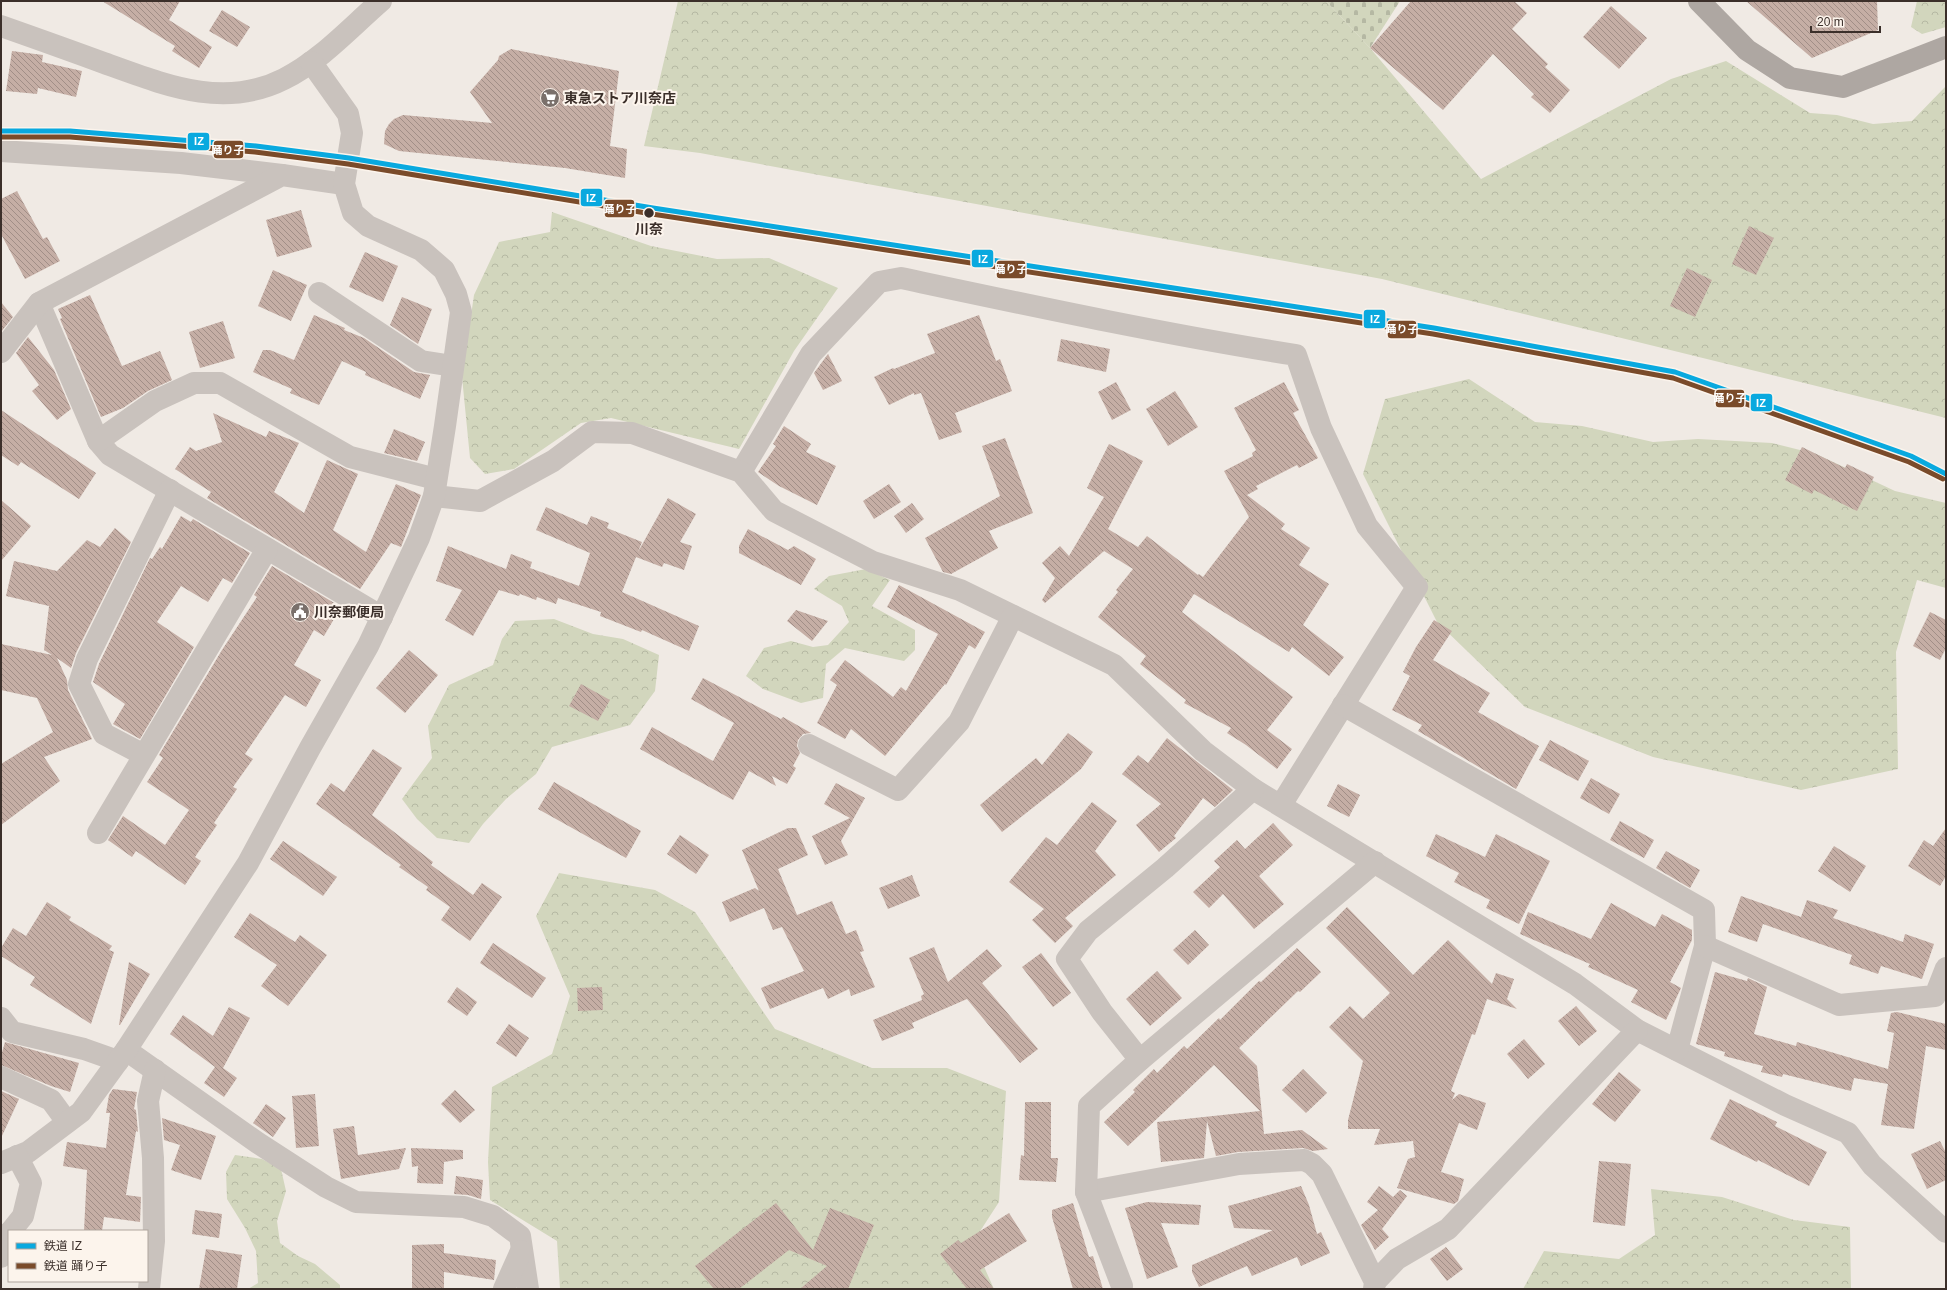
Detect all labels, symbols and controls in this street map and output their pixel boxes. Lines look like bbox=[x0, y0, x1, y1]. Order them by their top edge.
scale bar bbox=[1811, 8, 1880, 34]
text: 20 m bbox=[1817, 15, 1844, 29]
supermarket icon: 東急ストア川奈店 bbox=[539, 87, 561, 109]
place label: 東急ストア川奈店 bbox=[564, 90, 676, 106]
line badge: IZ bbox=[187, 132, 210, 151]
text: IZ bbox=[194, 135, 204, 147]
line badge: 踊り子 bbox=[213, 140, 244, 159]
text: 踊り子 bbox=[212, 144, 245, 156]
line badge: IZ bbox=[580, 188, 603, 207]
text: IZ bbox=[586, 192, 596, 204]
line badge: 踊り子 bbox=[604, 199, 635, 218]
text: 踊り子 bbox=[604, 203, 637, 215]
marker: 川奈 bbox=[642, 206, 656, 220]
place label: 川奈 bbox=[635, 221, 663, 237]
line badge: IZ bbox=[971, 249, 994, 268]
text: IZ bbox=[978, 253, 988, 265]
line badge: 踊り子 bbox=[996, 260, 1026, 279]
text: 踊り子 bbox=[995, 263, 1028, 275]
line badge: IZ bbox=[1363, 309, 1386, 329]
text: IZ bbox=[1370, 313, 1380, 325]
line badge: 踊り子 bbox=[1387, 320, 1417, 339]
text: 踊り子 bbox=[1386, 323, 1419, 335]
line badge: 踊り子 bbox=[1715, 389, 1745, 408]
text: 踊り子 bbox=[1714, 392, 1747, 404]
line badge: IZ bbox=[1750, 393, 1773, 412]
text: IZ bbox=[1756, 397, 1766, 409]
public building icon: 川奈郵便局 bbox=[289, 601, 311, 623]
place label: 川奈郵便局 bbox=[314, 604, 384, 620]
legend bbox=[8, 1230, 148, 1282]
text: 鉄道 IZ bbox=[44, 1239, 82, 1253]
text: 鉄道 踊り子 bbox=[44, 1259, 107, 1273]

